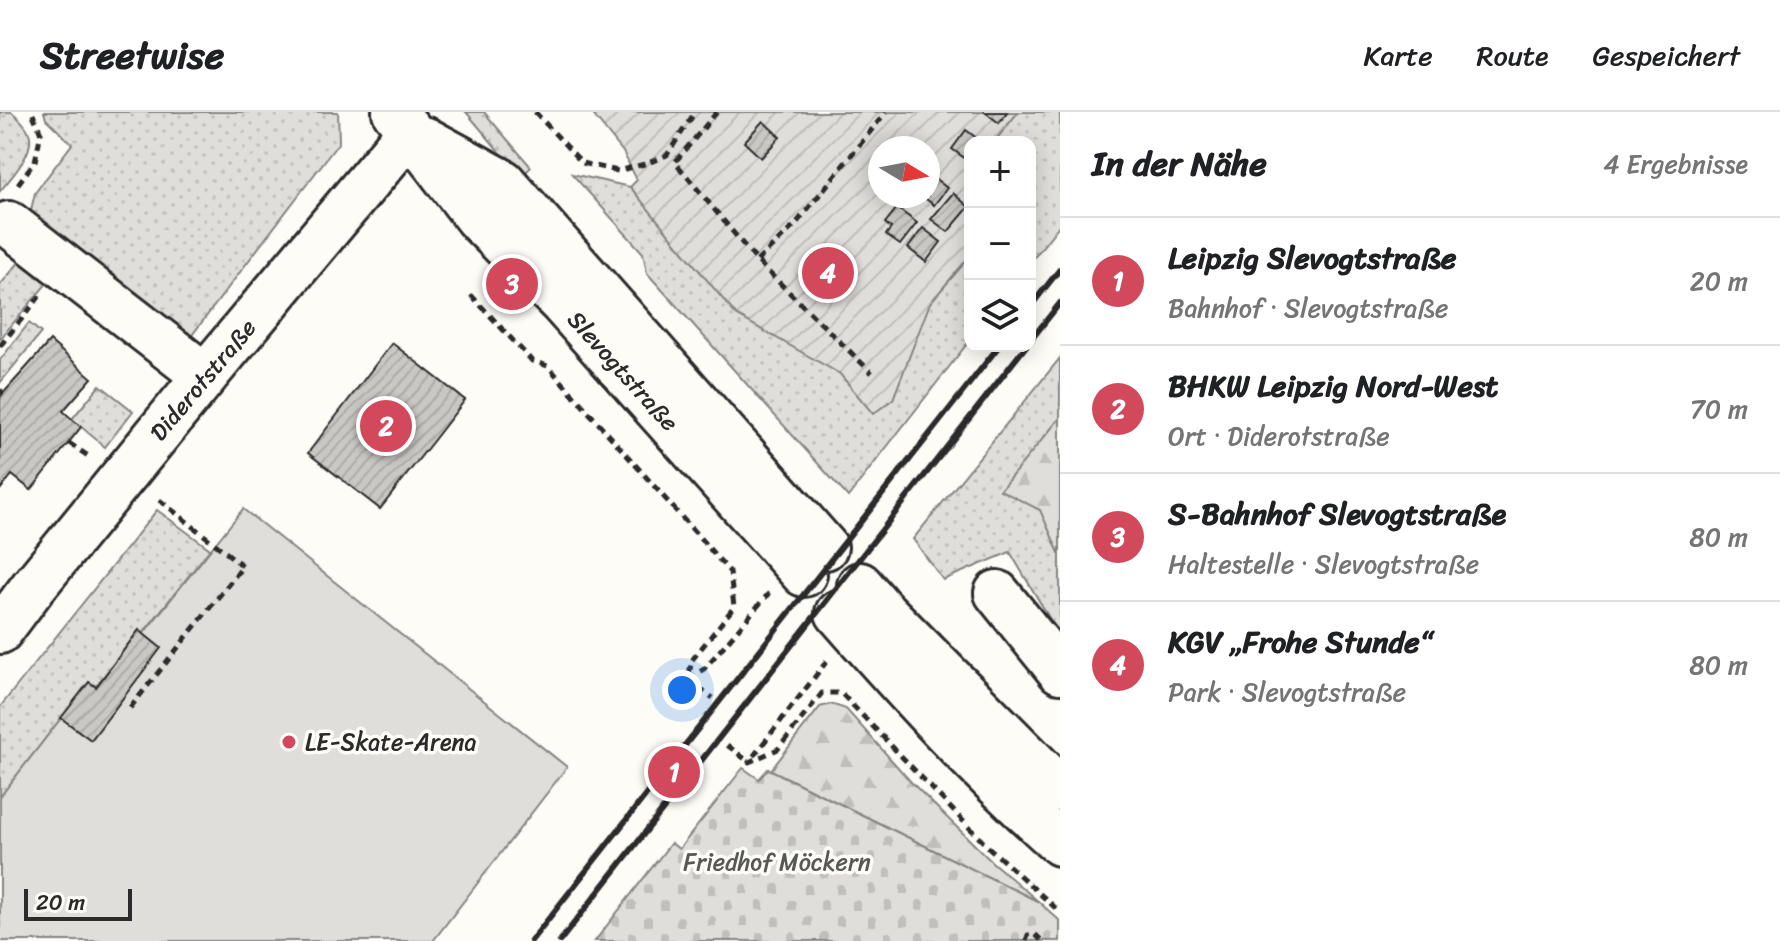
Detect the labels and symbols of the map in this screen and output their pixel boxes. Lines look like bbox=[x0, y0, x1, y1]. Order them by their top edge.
north arrow bbox=[868, 136, 940, 208]
pin: 4 bbox=[802, 243, 854, 303]
pin: 3 bbox=[486, 254, 538, 314]
street label: Slevogtstraße bbox=[557, 301, 689, 441]
street label: Diderotstraße bbox=[139, 309, 267, 451]
pin: 2 bbox=[360, 396, 412, 456]
your location bbox=[662, 670, 702, 710]
place label: LE-Skate-Arena bbox=[305, 721, 477, 763]
marker: LE-Skate-Arena bbox=[280, 733, 298, 751]
pin: 1 bbox=[648, 742, 700, 802]
park label: Friedhof Möckern bbox=[683, 841, 871, 883]
scale bar bbox=[24, 885, 132, 921]

